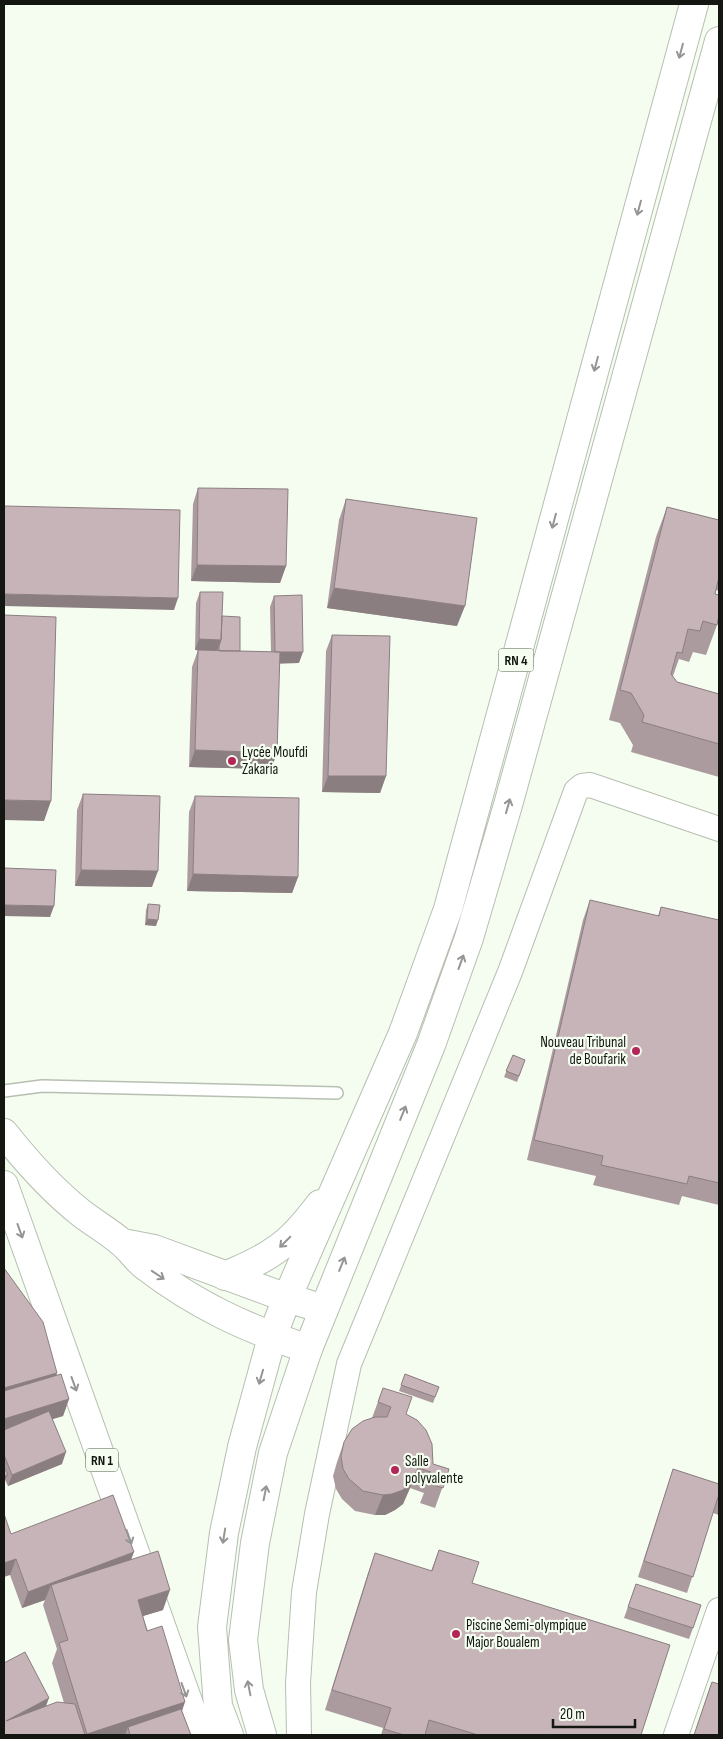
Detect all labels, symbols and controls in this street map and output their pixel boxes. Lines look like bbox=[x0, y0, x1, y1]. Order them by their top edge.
one-way arrow bbox=[676, 42, 685, 58]
one-way arrow bbox=[633, 199, 643, 215]
one-way arrow bbox=[591, 356, 600, 372]
one-way arrow bbox=[548, 513, 558, 529]
road number: RN 4 bbox=[498, 648, 534, 672]
place label: Lycée Moufdi Zakaria bbox=[242, 743, 308, 779]
marker: Lycée Moufdi Zakaria bbox=[226, 755, 238, 767]
one-way arrow bbox=[503, 798, 513, 814]
one-way arrow bbox=[457, 954, 466, 970]
place label: Nouveau Tribunal de Boufarik bbox=[540, 1033, 626, 1069]
marker: Nouveau Tribunal de Boufarik bbox=[630, 1045, 642, 1057]
one-way arrow bbox=[399, 1106, 408, 1122]
one-way arrow bbox=[16, 1223, 25, 1238]
one-way arrow bbox=[278, 1236, 291, 1248]
one-way arrow bbox=[338, 1257, 347, 1272]
one-way arrow bbox=[151, 1271, 165, 1281]
one-way arrow bbox=[255, 1369, 265, 1385]
one-way arrow bbox=[70, 1376, 79, 1391]
road number: RN 1 bbox=[86, 1448, 118, 1472]
place label: Salle polyvalente bbox=[405, 1452, 463, 1488]
marker: Salle polyvalente bbox=[389, 1464, 401, 1476]
one-way arrow bbox=[261, 1485, 270, 1501]
one-way arrow bbox=[219, 1527, 229, 1543]
one-way arrow bbox=[125, 1529, 134, 1544]
place label: Piscine Semi-olympique Major Boualem bbox=[466, 1616, 587, 1652]
marker: Piscine Semi-olympique Major Boualem bbox=[450, 1628, 462, 1640]
one-way arrow bbox=[244, 1681, 253, 1697]
one-way arrow bbox=[180, 1682, 189, 1697]
scale bar bbox=[553, 1696, 636, 1728]
text: 20 m bbox=[560, 1705, 585, 1724]

